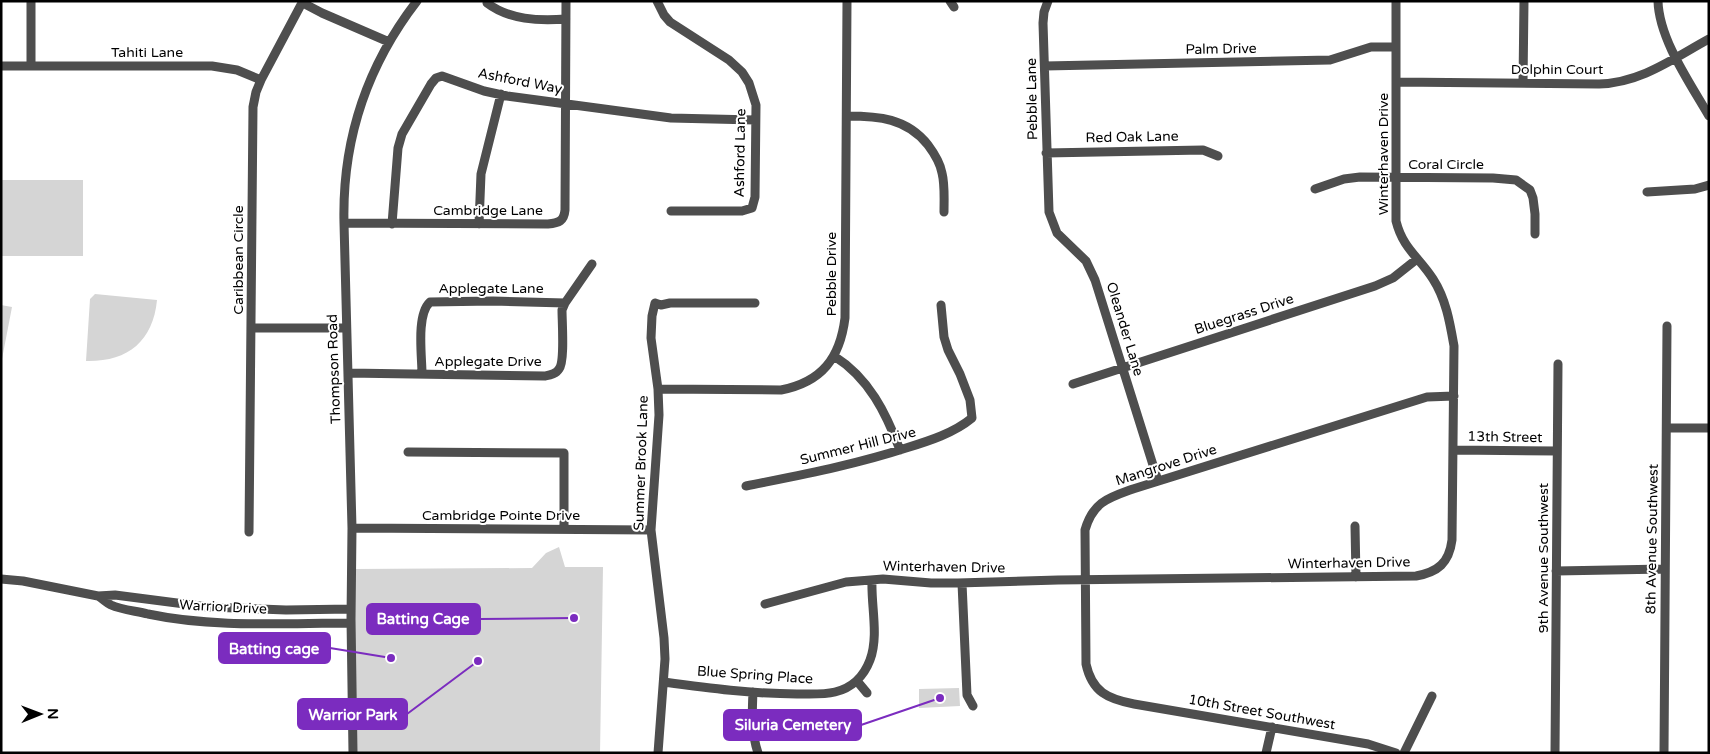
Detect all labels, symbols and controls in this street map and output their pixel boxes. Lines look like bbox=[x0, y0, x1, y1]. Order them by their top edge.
street label: Palm Drive bbox=[1185, 40, 1257, 58]
street label: Tahiti Lane bbox=[111, 44, 183, 61]
street label: Pebble Lane bbox=[1023, 58, 1041, 140]
street label: Dolphin Court bbox=[1511, 61, 1604, 78]
street label: Ashford Way bbox=[476, 65, 564, 98]
street label: Winterhaven Drive bbox=[1375, 93, 1392, 215]
street label: Ashford Lane bbox=[731, 108, 749, 198]
street label: Red Oak Lane bbox=[1085, 128, 1179, 146]
street label: Coral Circle bbox=[1408, 156, 1484, 173]
street label: Cambridge Lane bbox=[433, 202, 543, 219]
street label: Caribbean Circle bbox=[230, 205, 247, 315]
street label: Pebble Drive bbox=[823, 232, 840, 316]
street label: Applegate Lane bbox=[438, 280, 544, 297]
street label: Oleander Lane bbox=[1103, 280, 1147, 378]
street label: Bluegrass Drive bbox=[1192, 290, 1296, 338]
street label: Thompson Road bbox=[324, 314, 344, 424]
street label: Applegate Drive bbox=[434, 353, 542, 370]
street label: Summer Brook Lane bbox=[630, 395, 652, 531]
street label: Summer Hill Drive bbox=[798, 423, 918, 469]
street label: 13th Street bbox=[1467, 428, 1543, 446]
street label: Mangrove Drive bbox=[1113, 441, 1219, 489]
street label: 8th Avenue Southwest bbox=[1642, 463, 1662, 614]
street label: 9th Avenue Southwest bbox=[1535, 482, 1552, 633]
street label: Cambridge Pointe Drive bbox=[422, 507, 580, 524]
street label: Winterhaven Drive bbox=[1288, 553, 1410, 573]
street label: Winterhaven Drive bbox=[883, 557, 1005, 577]
street label: Warrior Drive bbox=[179, 596, 267, 618]
callout: Batting Cage bbox=[367, 604, 480, 634]
text: Batting Cage bbox=[376, 610, 470, 629]
callout: Batting cage bbox=[219, 633, 330, 663]
text: Batting cage bbox=[229, 640, 320, 659]
street label: Blue Spring Place bbox=[696, 662, 814, 688]
north arrow bbox=[15, 689, 65, 739]
street label: 10th Street Southwest bbox=[1187, 691, 1338, 733]
callout: Warrior Park bbox=[298, 699, 407, 729]
text: Warrior Park bbox=[308, 706, 398, 724]
text: N bbox=[44, 708, 61, 720]
callout: Siluria Cemetery bbox=[724, 710, 861, 740]
text: Siluria Cemetery bbox=[735, 716, 851, 735]

